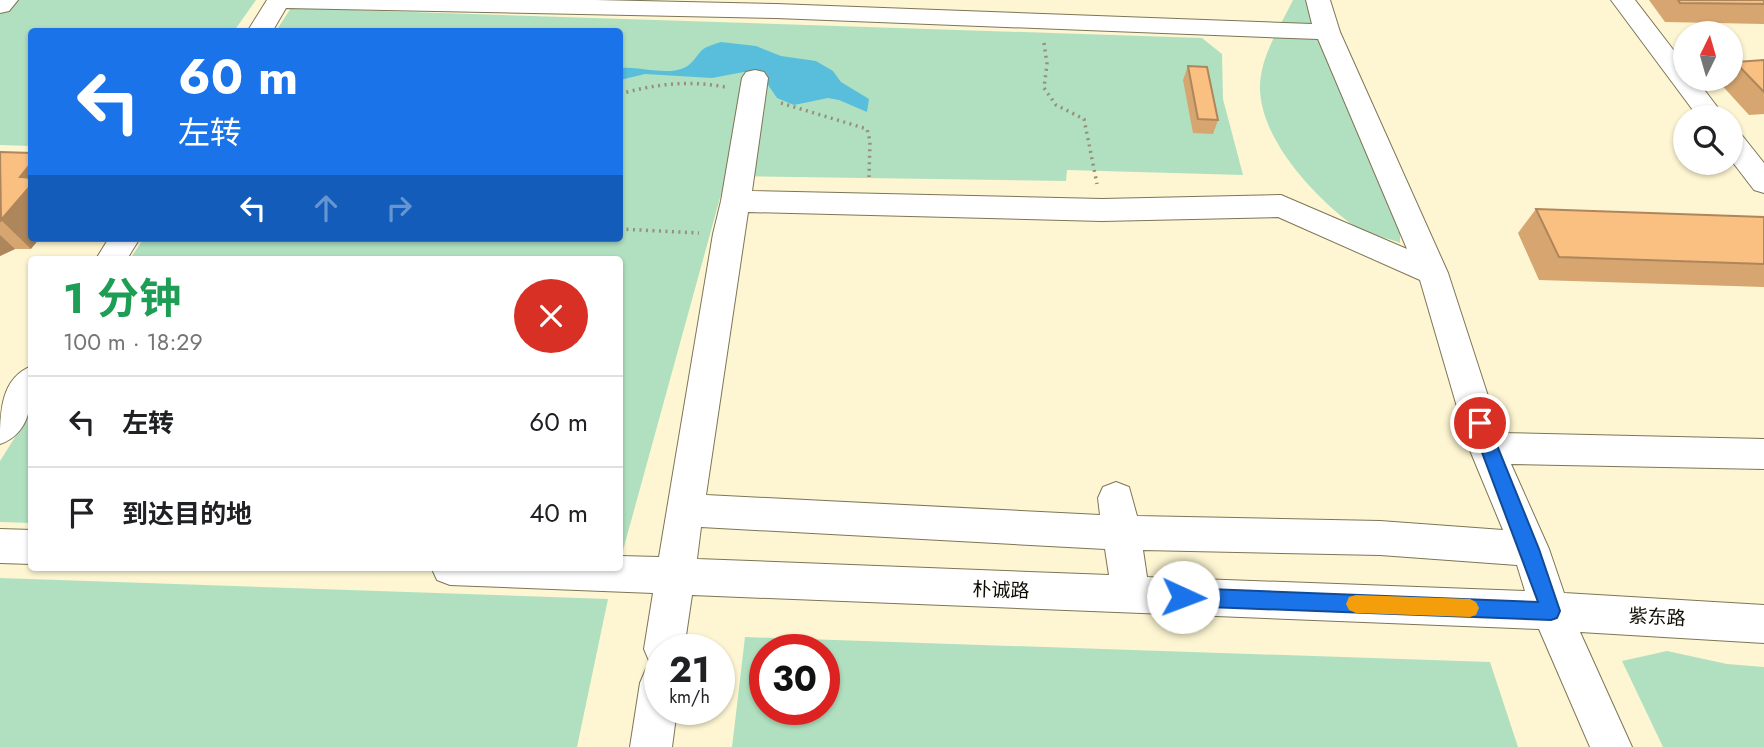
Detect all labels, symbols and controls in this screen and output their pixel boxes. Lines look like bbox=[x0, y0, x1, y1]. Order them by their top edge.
north arrow bbox=[1673, 21, 1743, 91]
map controls bbox=[1673, 21, 1743, 175]
text: 60 m bbox=[178, 42, 298, 112]
icon: left bbox=[63, 56, 154, 147]
button: search bbox=[1673, 105, 1743, 175]
text: 左转 bbox=[178, 110, 242, 156]
icon: left bbox=[234, 189, 272, 227]
icon: ahead bbox=[307, 189, 345, 227]
icon: right bbox=[380, 189, 418, 227]
text: 1 分钟 bbox=[63, 268, 181, 329]
button: close bbox=[514, 279, 588, 353]
text: 100 m · 18:29 bbox=[63, 325, 203, 359]
pin bbox=[1450, 393, 1510, 453]
icon: left bbox=[63, 403, 101, 441]
text: 60 m bbox=[529, 403, 588, 441]
text: 左转 bbox=[122, 404, 174, 442]
icon: arrive bbox=[1461, 404, 1499, 442]
icon: arrive bbox=[63, 494, 101, 532]
text: 40 m bbox=[529, 494, 588, 532]
text: 到达目的地 bbox=[122, 495, 252, 533]
position arrow bbox=[1146, 560, 1220, 634]
street label: 朴诚路 bbox=[972, 576, 1030, 604]
street label: 紫东路 bbox=[1628, 602, 1686, 632]
speed limit sign: 30 bbox=[749, 634, 840, 725]
text: 21 bbox=[669, 645, 710, 695]
text: km/h bbox=[669, 684, 710, 710]

